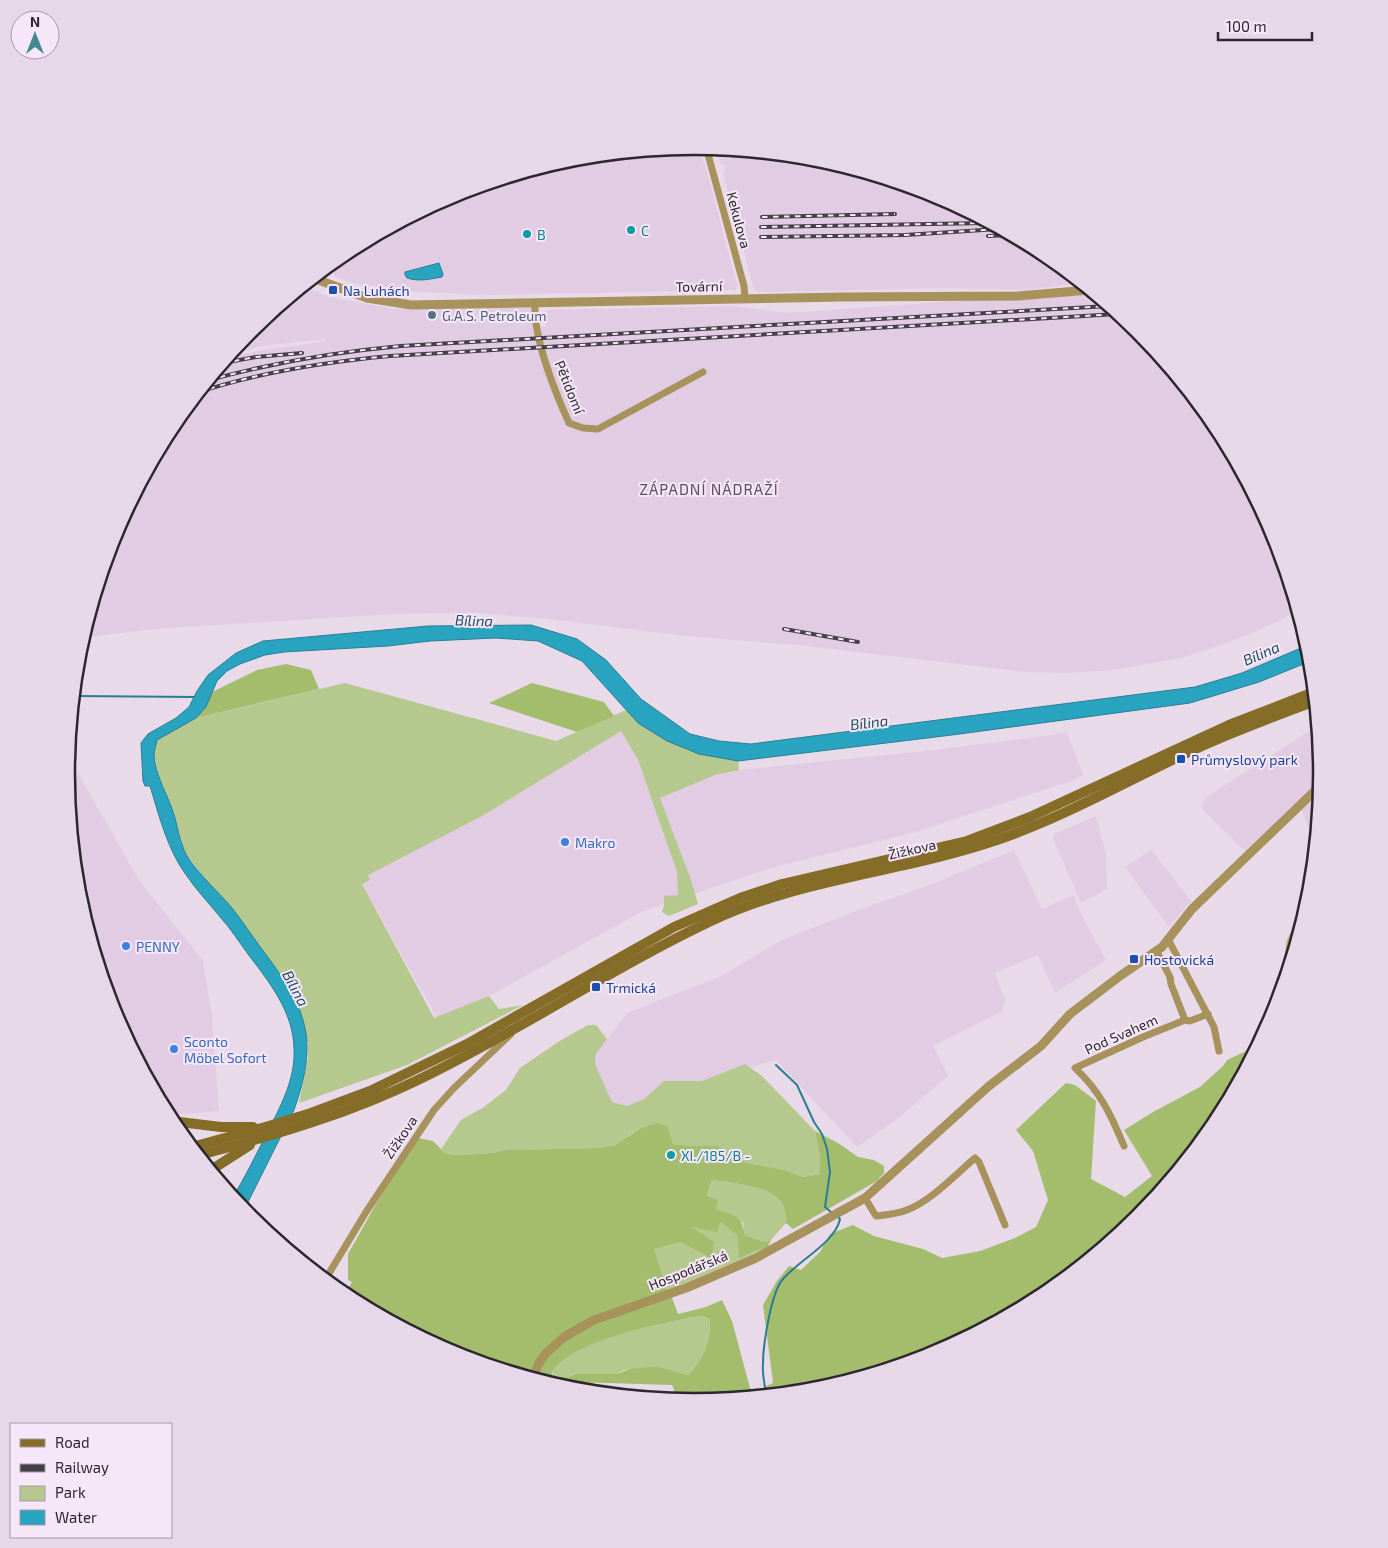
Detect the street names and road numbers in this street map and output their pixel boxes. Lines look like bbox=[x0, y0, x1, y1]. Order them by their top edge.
street label: Kekulova bbox=[723, 190, 755, 250]
street label: Tovární bbox=[675, 277, 723, 295]
street label: Pětidomí bbox=[552, 358, 589, 417]
street label: Žižkova bbox=[887, 835, 937, 863]
street label: Pod Svahem bbox=[1082, 1010, 1160, 1058]
street label: Žižkova bbox=[379, 1112, 421, 1162]
street label: Hospodářská bbox=[646, 1246, 730, 1294]

